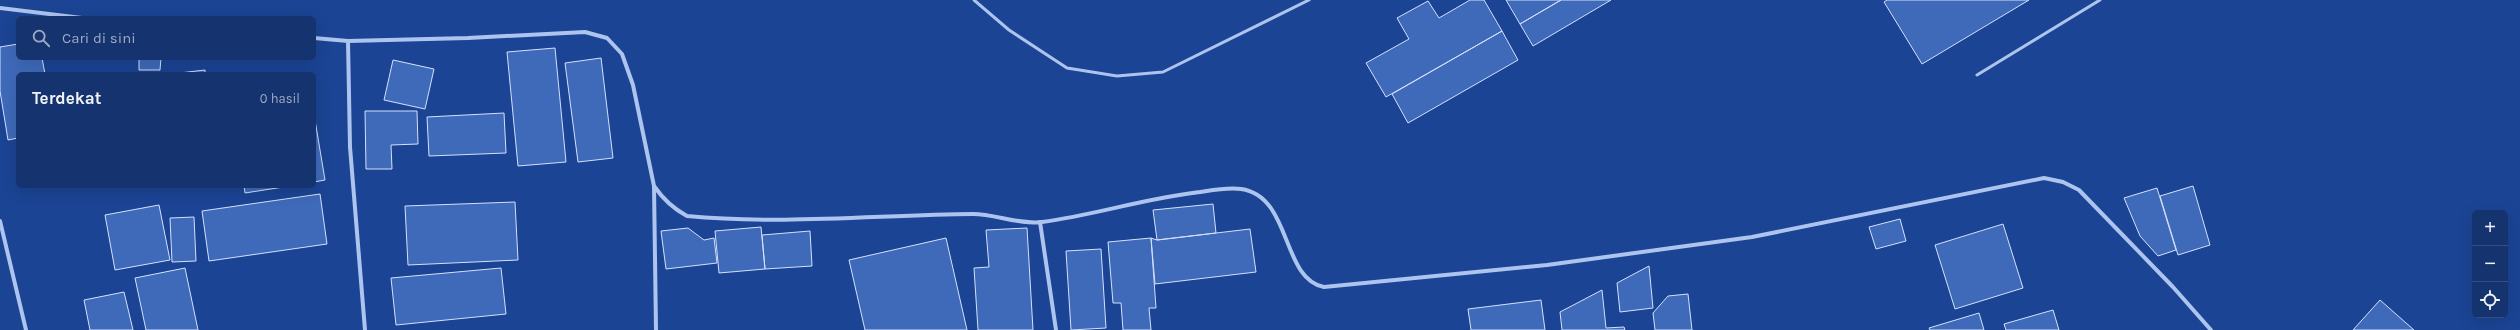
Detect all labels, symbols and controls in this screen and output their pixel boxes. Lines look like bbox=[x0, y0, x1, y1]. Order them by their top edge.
search box bbox=[16, 16, 316, 60]
icon: search bbox=[30, 27, 52, 49]
text: Cari di sini bbox=[62, 29, 136, 47]
text: Terdekat bbox=[32, 88, 101, 108]
text: 0 hasil bbox=[260, 91, 300, 106]
map controls bbox=[2472, 210, 2508, 318]
button: + bbox=[2472, 210, 2508, 246]
button: − bbox=[2472, 246, 2508, 282]
button: locate bbox=[2472, 282, 2508, 318]

